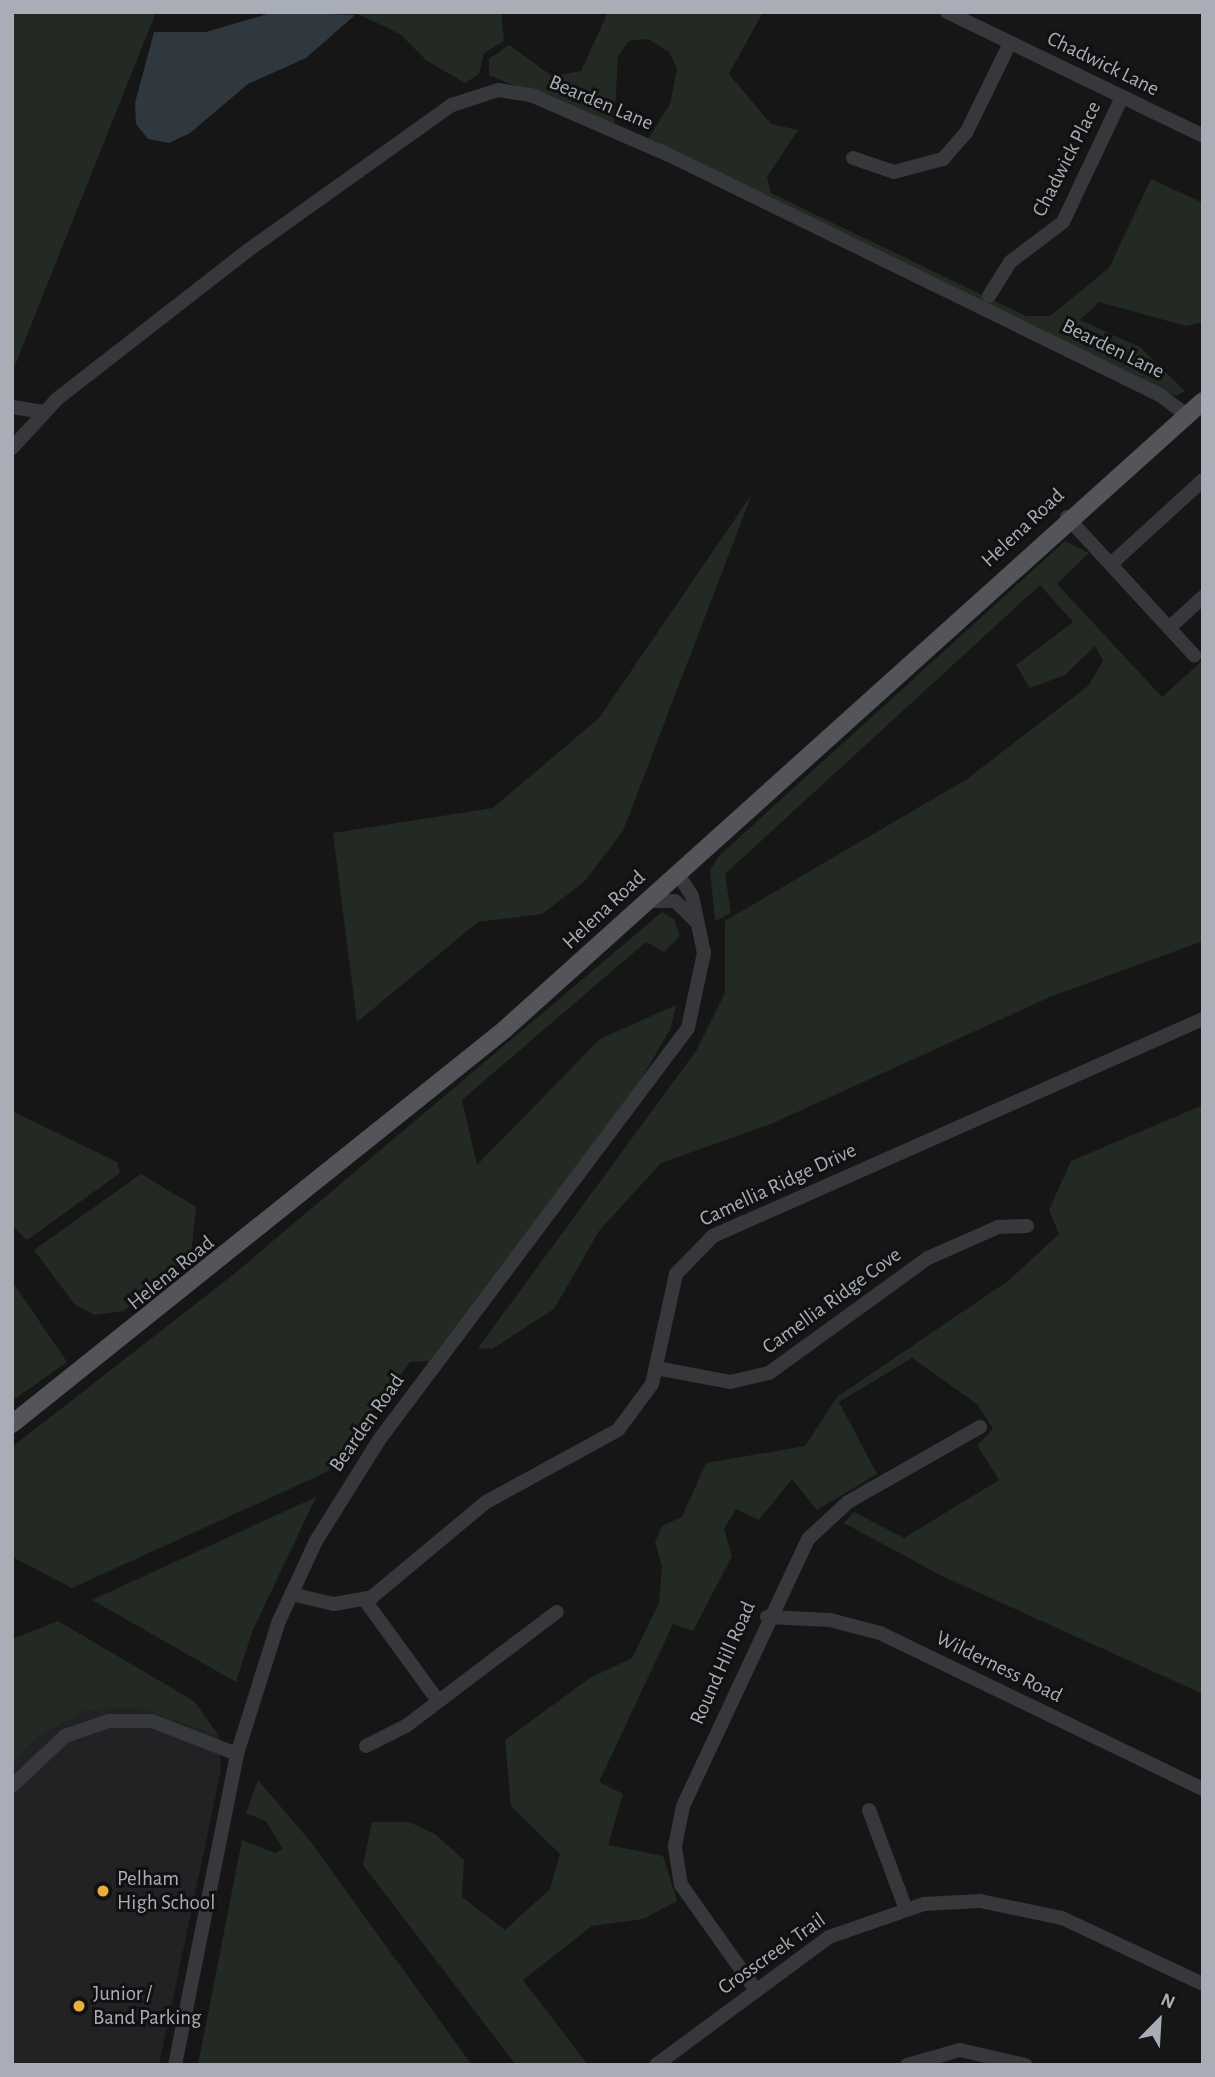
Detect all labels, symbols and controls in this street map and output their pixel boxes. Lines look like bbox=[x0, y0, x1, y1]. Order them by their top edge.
street label: Chadwick Lane bbox=[1043, 26, 1163, 102]
street label: Bearden Lane bbox=[545, 70, 657, 136]
street label: Chadwick Place bbox=[1027, 97, 1107, 221]
street label: Bearden Lane bbox=[1058, 313, 1168, 385]
street label: Helena Road bbox=[976, 483, 1070, 573]
street label: Helena Road bbox=[557, 865, 651, 955]
street label: Camellia Ridge Drive bbox=[696, 1138, 860, 1232]
street label: Helena Road bbox=[123, 1230, 219, 1316]
street label: Camellia Ridge Cove bbox=[758, 1242, 906, 1360]
street label: Bearden Road bbox=[324, 1369, 410, 1477]
street label: Round Hill Road bbox=[685, 1598, 761, 1728]
street label: Wilderness Road bbox=[932, 1626, 1066, 1708]
place label: Pelham High School bbox=[117, 1866, 215, 1916]
marker: Pelham High School bbox=[95, 1883, 111, 1899]
street label: Crosscreek Trail bbox=[713, 1908, 831, 2000]
place label: Junior / Band Parking bbox=[93, 1981, 201, 2031]
north arrow bbox=[1124, 1986, 1194, 2056]
text: N bbox=[1158, 1990, 1178, 2013]
marker: Junior / Band Parking bbox=[71, 1998, 87, 2014]

